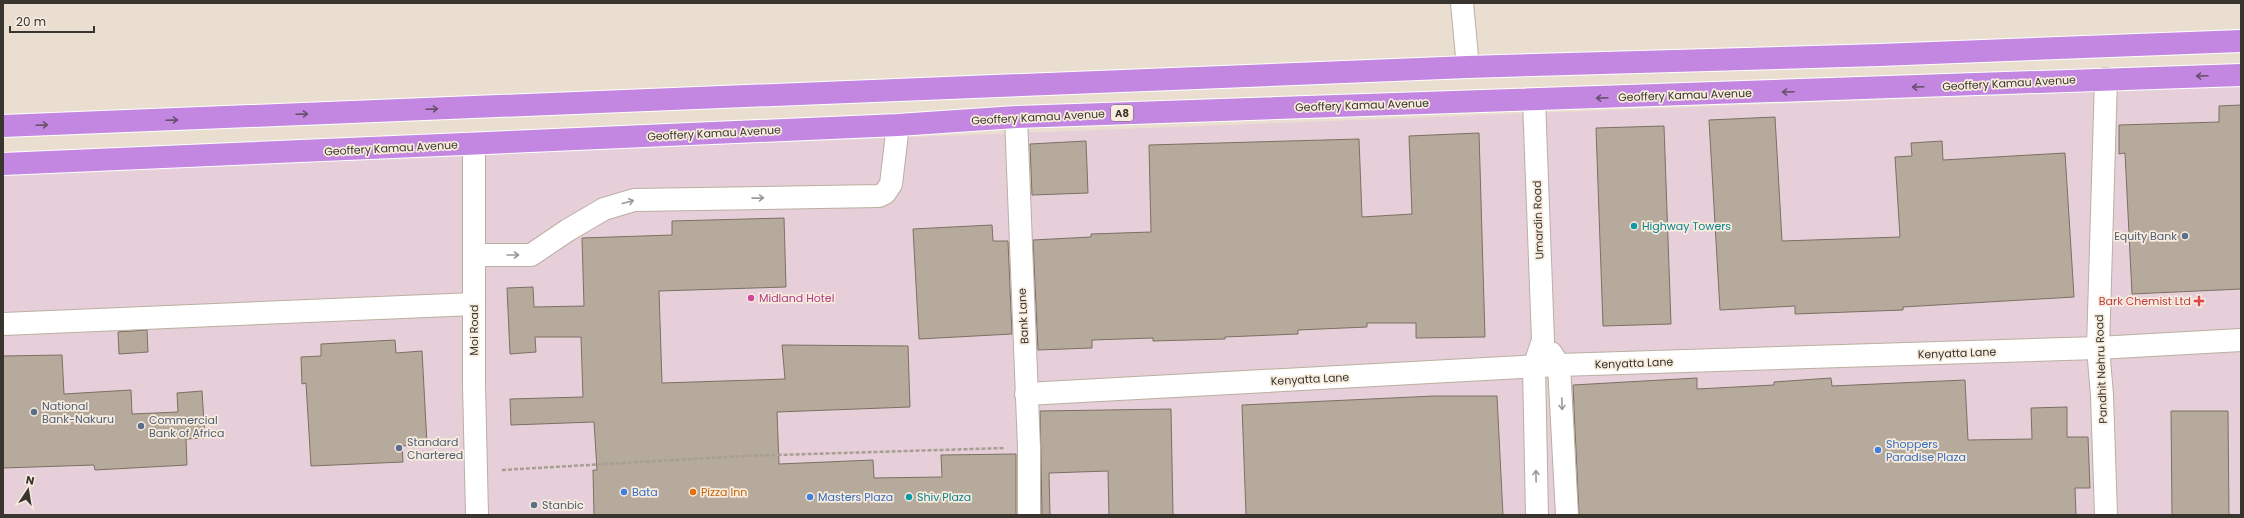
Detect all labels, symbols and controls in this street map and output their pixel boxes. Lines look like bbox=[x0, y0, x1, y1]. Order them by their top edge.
scale bar bbox=[10, 8, 94, 34]
text: 20 m bbox=[16, 13, 46, 30]
street label: Geoffery Kamau Avenue bbox=[1942, 72, 2076, 94]
one-way arrow bbox=[2196, 72, 2209, 80]
one-way arrow bbox=[1912, 84, 1925, 91]
street label: Geoffery Kamau Avenue bbox=[1618, 85, 1752, 105]
one-way arrow bbox=[1782, 88, 1795, 96]
one-way arrow bbox=[1596, 94, 1609, 102]
street label: Geoffery Kamau Avenue bbox=[1295, 95, 1429, 115]
one-way arrow bbox=[425, 105, 438, 113]
road number: A8 bbox=[1111, 105, 1133, 121]
street label: Geoffery Kamau Avenue bbox=[971, 106, 1105, 128]
one-way arrow bbox=[295, 111, 308, 118]
one-way arrow bbox=[165, 116, 178, 123]
one-way arrow bbox=[35, 121, 48, 129]
street label: Geoffery Kamau Avenue bbox=[647, 122, 781, 144]
street label: Geoffery Kamau Avenue bbox=[324, 137, 458, 159]
street label: Umardin Road bbox=[1529, 180, 1547, 260]
one-way arrow bbox=[751, 195, 764, 202]
one-way arrow bbox=[621, 198, 634, 205]
place label: Highway Towers bbox=[1642, 218, 1731, 234]
marker: Highway Towers bbox=[1629, 221, 1639, 231]
place label: Equity Bank bbox=[2114, 228, 2177, 244]
marker: Equity Bank bbox=[2180, 231, 2190, 241]
one-way arrow bbox=[506, 251, 519, 259]
street label: Bank Lane bbox=[1014, 288, 1032, 344]
place label: Midland Hotel bbox=[759, 290, 834, 306]
marker: Midland Hotel bbox=[746, 293, 756, 303]
place label: Bark Chemist Ltd bbox=[2099, 293, 2191, 309]
marker: Bark Chemist Ltd bbox=[2194, 296, 2204, 306]
street label: Moi Road bbox=[466, 305, 482, 355]
street label: Pandhit Nehru Road bbox=[2091, 314, 2111, 424]
street label: Kenyatta Lane bbox=[1917, 344, 1997, 362]
street label: Kenyatta Lane bbox=[1594, 354, 1674, 372]
street label: Kenyatta Lane bbox=[1270, 369, 1350, 389]
one-way arrow bbox=[1559, 397, 1566, 410]
place label: National Bank-Nakuru bbox=[42, 398, 114, 427]
marker: National Bank-Nakuru bbox=[29, 407, 39, 417]
place label: Commercial Bank of Africa bbox=[149, 412, 224, 441]
marker: Commercial Bank of Africa bbox=[136, 421, 146, 431]
place label: Standard Chartered bbox=[407, 434, 463, 463]
place label: Shoppers Paradise Plaza bbox=[1886, 436, 1966, 465]
marker: Standard Chartered bbox=[394, 443, 404, 453]
marker: Shoppers Paradise Plaza bbox=[1873, 445, 1883, 455]
north arrow bbox=[8, 470, 48, 510]
one-way arrow bbox=[1532, 470, 1540, 483]
text: N bbox=[24, 472, 36, 489]
place label: Bata bbox=[632, 484, 658, 500]
place label: Pizza Inn bbox=[701, 484, 747, 500]
marker: Bata bbox=[619, 487, 629, 497]
marker: Pizza Inn bbox=[688, 487, 698, 497]
place label: Masters Plaza bbox=[818, 489, 893, 505]
place label: Shiv Plaza bbox=[917, 489, 971, 505]
marker: Masters Plaza bbox=[805, 492, 815, 502]
marker: Shiv Plaza bbox=[904, 492, 914, 502]
place label: Stanbic bbox=[542, 497, 584, 513]
marker: Stanbic bbox=[529, 500, 539, 510]

